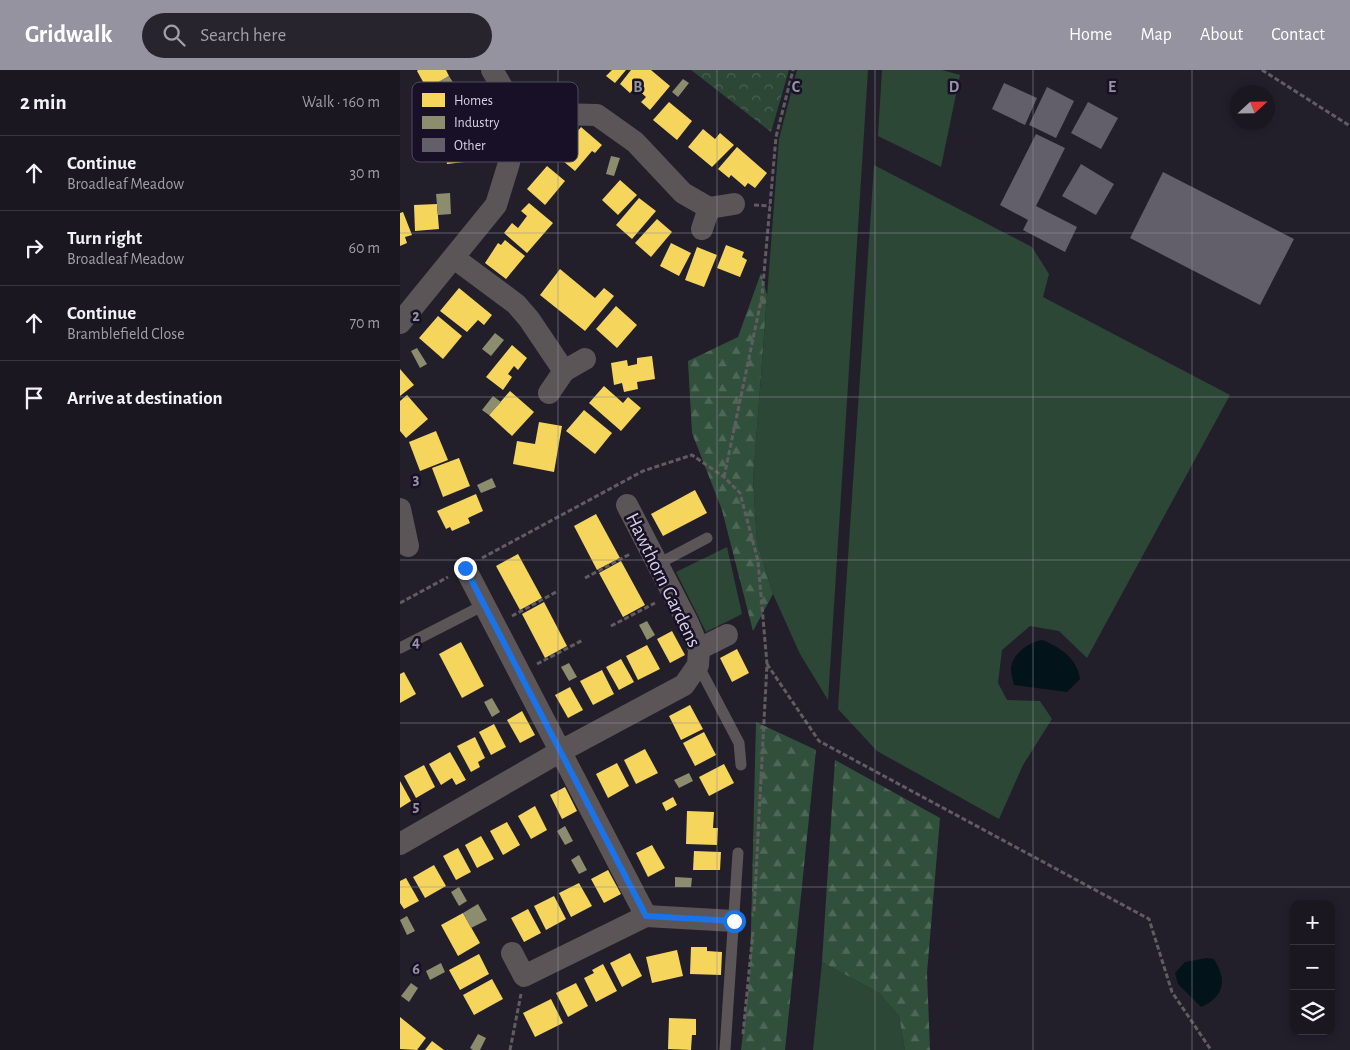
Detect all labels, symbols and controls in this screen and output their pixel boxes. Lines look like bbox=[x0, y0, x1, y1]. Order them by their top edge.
search box bbox=[142, 13, 492, 58]
icon: search bbox=[160, 21, 188, 49]
text: Gridwalk bbox=[25, 23, 112, 47]
text: Search here bbox=[200, 26, 286, 45]
text: Home bbox=[1069, 26, 1112, 44]
text: Map bbox=[1140, 26, 1172, 44]
text: About bbox=[1200, 26, 1243, 44]
text: Contact bbox=[1271, 26, 1325, 44]
text: B bbox=[633, 79, 643, 95]
text: C bbox=[792, 79, 801, 95]
text: D bbox=[949, 79, 960, 95]
text: E bbox=[1108, 79, 1116, 95]
legend bbox=[412, 82, 578, 162]
north arrow bbox=[1230, 85, 1275, 130]
text: 2 min bbox=[20, 92, 67, 113]
text: Walk · 160 m bbox=[302, 94, 380, 110]
text: Homes bbox=[454, 94, 493, 108]
text: Industry bbox=[454, 116, 500, 130]
text: Other bbox=[454, 139, 486, 153]
text: Continue bbox=[67, 154, 136, 173]
icon: ahead bbox=[20, 159, 48, 187]
text: 30 m bbox=[350, 165, 380, 181]
text: Broadleaf Meadow bbox=[67, 176, 184, 192]
text: Turn right bbox=[67, 229, 142, 248]
icon: right bbox=[20, 234, 48, 262]
text: 60 m bbox=[349, 240, 380, 256]
text: Broadleaf Meadow bbox=[67, 251, 184, 267]
text: Continue bbox=[67, 304, 136, 323]
text: 2 bbox=[412, 308, 420, 324]
icon: ahead bbox=[20, 309, 48, 337]
text: 70 m bbox=[349, 315, 380, 331]
text: Bramblefield Close bbox=[67, 326, 185, 342]
icon: arrive bbox=[20, 384, 48, 412]
text: Arrive at destination bbox=[67, 389, 223, 408]
text: 3 bbox=[413, 471, 420, 487]
street label: Hawthorn Gardens bbox=[622, 510, 704, 650]
route end bbox=[454, 557, 477, 580]
text: 4 bbox=[412, 634, 420, 650]
text: 5 bbox=[413, 798, 420, 814]
map controls bbox=[1290, 900, 1335, 1035]
button: + bbox=[1290, 900, 1335, 945]
route start bbox=[723, 910, 746, 933]
button: − bbox=[1290, 945, 1335, 990]
text: 6 bbox=[412, 961, 420, 977]
button: layers bbox=[1290, 990, 1335, 1035]

